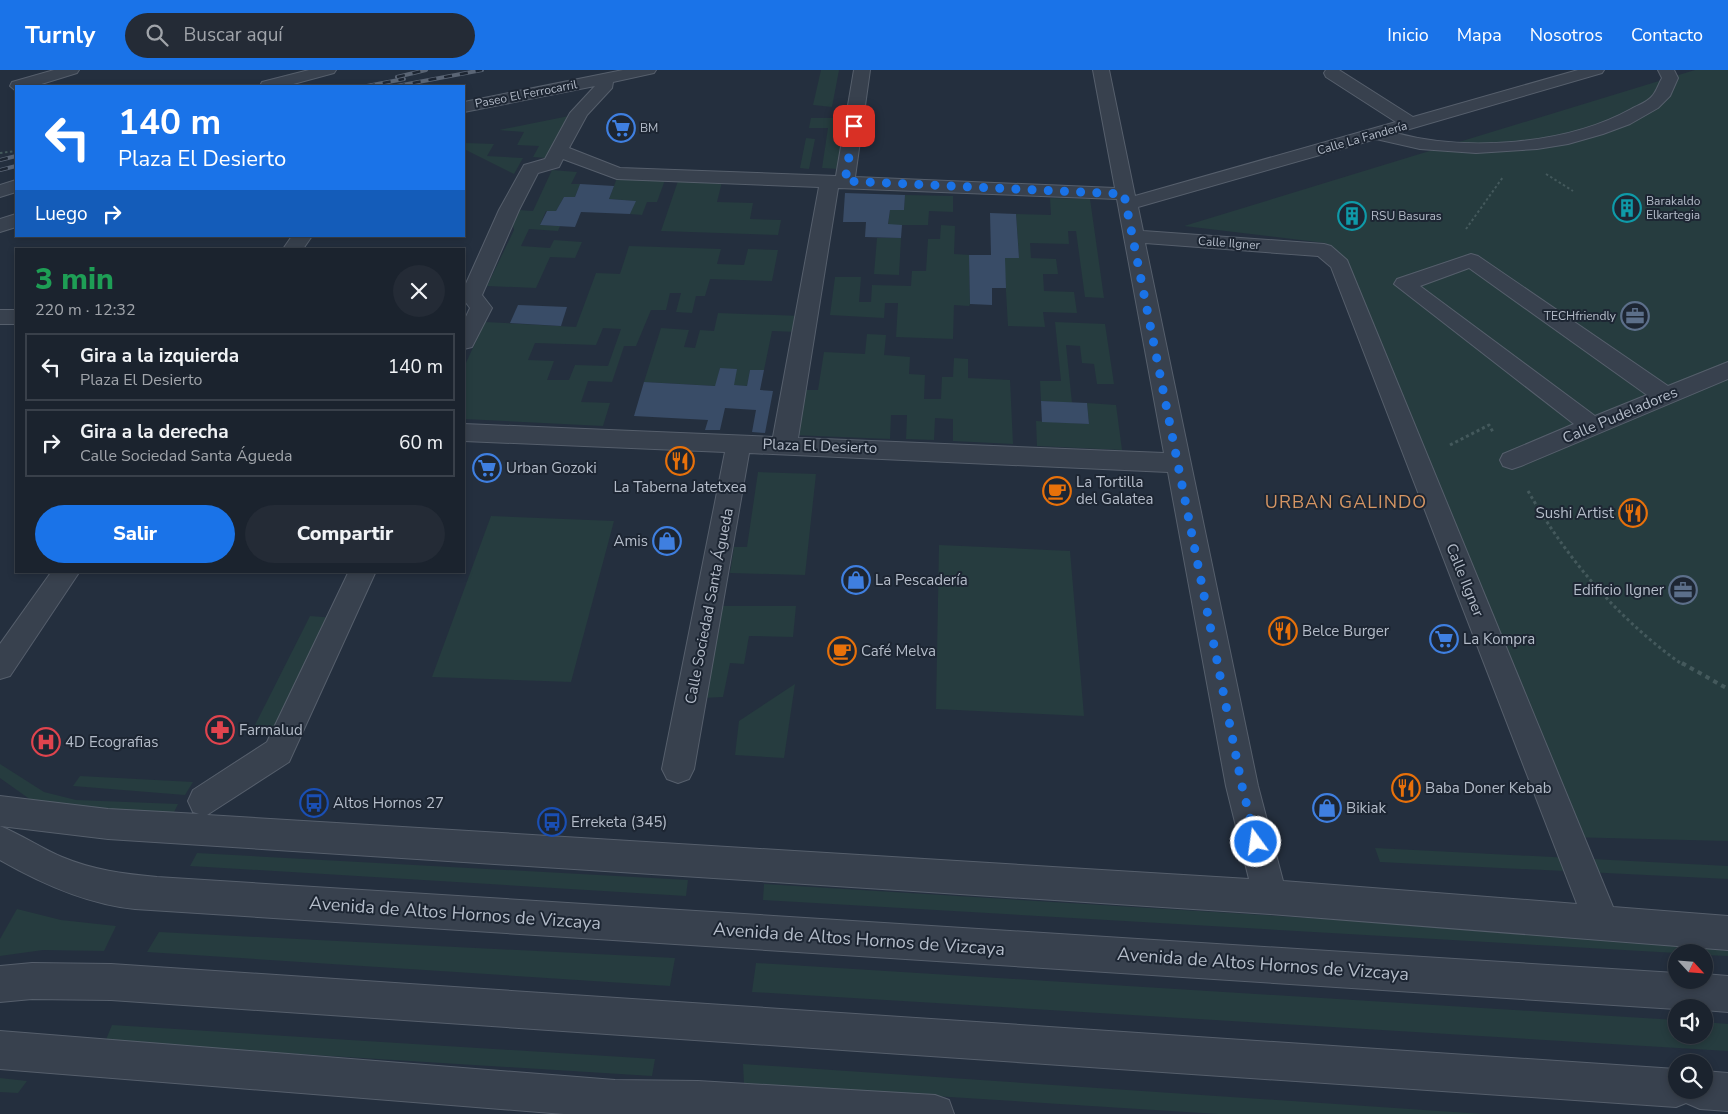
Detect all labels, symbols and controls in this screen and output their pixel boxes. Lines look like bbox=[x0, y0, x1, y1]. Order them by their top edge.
search box bbox=[125, 13, 475, 58]
text: Turnly bbox=[25, 19, 95, 51]
icon: search bbox=[143, 21, 171, 49]
text: Buscar aquí bbox=[183, 22, 283, 48]
text: Inicio bbox=[1387, 23, 1429, 47]
text: Mapa bbox=[1457, 23, 1502, 47]
text: Nosotros bbox=[1530, 23, 1603, 47]
text: Contacto bbox=[1631, 23, 1703, 47]
street label: Paseo El Ferrocarril bbox=[473, 76, 579, 112]
text: 140 m bbox=[118, 99, 221, 146]
icon: left bbox=[35, 105, 100, 170]
pin bbox=[833, 105, 875, 147]
icon: arrive bbox=[840, 112, 868, 140]
supermarket icon: BM bbox=[606, 113, 636, 143]
street label: Calle La Fandería bbox=[1315, 117, 1409, 159]
place label: BM bbox=[640, 120, 658, 136]
text: Plaza El Desierto bbox=[118, 144, 286, 174]
building icon: Barakaldo Elkartegia bbox=[1612, 193, 1642, 223]
place label: Barakaldo Elkartegia bbox=[1646, 193, 1701, 223]
icon: right bbox=[98, 200, 126, 228]
text: Luego bbox=[35, 201, 88, 227]
building icon: RSU Basuras bbox=[1337, 201, 1367, 231]
place label: RSU Basuras bbox=[1371, 208, 1442, 224]
street label: Calle Ilgner bbox=[1198, 233, 1261, 253]
text: 3 min bbox=[35, 259, 114, 300]
button: close bbox=[393, 265, 445, 317]
text: 220 m · 12:32 bbox=[35, 299, 136, 321]
office icon: TECHfriendly bbox=[1620, 301, 1650, 331]
place label: TECHfriendly bbox=[1544, 308, 1617, 324]
text: Gira a la izquierda bbox=[80, 343, 239, 369]
icon: left bbox=[37, 353, 65, 381]
text: 140 m bbox=[388, 354, 443, 380]
text: Plaza El Desierto bbox=[80, 369, 202, 391]
street label: Calle Pudeladores bbox=[1560, 382, 1680, 448]
text: Gira a la derecha bbox=[80, 419, 229, 445]
icon: right bbox=[37, 429, 65, 457]
text: 60 m bbox=[399, 430, 443, 456]
street label: Plaza El Desierto bbox=[762, 434, 878, 458]
text: Calle Sociedad Santa Águeda bbox=[80, 445, 292, 467]
restaurant icon: La Taberna Jatetxea bbox=[665, 446, 695, 476]
supermarket icon: Urban Gozoki bbox=[472, 453, 502, 483]
place label: Urban Gozoki bbox=[506, 458, 597, 478]
place label: La Tortilla del Galatea bbox=[1076, 472, 1153, 509]
cafe icon: La Tortilla del Galatea bbox=[1042, 476, 1072, 506]
place label: La Taberna Jatetxea bbox=[613, 477, 747, 497]
district label: URBAN GALINDO bbox=[1265, 490, 1427, 514]
restaurant icon: Sushi Artist bbox=[1618, 498, 1648, 528]
place label: Sushi Artist bbox=[1535, 503, 1615, 523]
button: Salir bbox=[35, 505, 235, 563]
button: Compartir bbox=[245, 505, 445, 563]
street label: Calle Sociedad Santa Águeda bbox=[680, 506, 738, 706]
shop icon: Amis bbox=[652, 526, 682, 556]
place label: Amis bbox=[614, 531, 648, 551]
street label: Calle Ilgner bbox=[1441, 540, 1489, 620]
shop icon: La Pescadería bbox=[841, 565, 871, 595]
place label: La Pescadería bbox=[875, 570, 968, 590]
office icon: Edificio Ilgner bbox=[1668, 575, 1698, 605]
place label: Edificio Ilgner bbox=[1573, 580, 1665, 600]
restaurant icon: Belce Burger bbox=[1268, 616, 1298, 646]
place label: Belce Burger bbox=[1302, 621, 1390, 641]
supermarket icon: La Kompra bbox=[1429, 624, 1459, 654]
place label: La Kompra bbox=[1463, 629, 1535, 649]
cafe icon: Café Melva bbox=[827, 636, 857, 666]
place label: Café Melva bbox=[861, 641, 936, 661]
pharmacy icon: Farmalud bbox=[205, 715, 235, 745]
place label: Farmalud bbox=[239, 720, 303, 740]
hospital icon: 4D Ecografias bbox=[31, 727, 61, 757]
place label: 4D Ecografias bbox=[65, 732, 158, 752]
restaurant icon: Baba Doner Kebab bbox=[1391, 773, 1421, 803]
place label: Baba Doner Kebab bbox=[1425, 778, 1552, 798]
bus stop icon: Altos Hornos 27 bbox=[299, 788, 329, 818]
place label: Altos Hornos 27 bbox=[333, 793, 444, 813]
shop icon: Bikiak bbox=[1312, 793, 1342, 823]
place label: Bikiak bbox=[1346, 798, 1387, 818]
bus stop icon: Erreketa (345) bbox=[537, 807, 567, 837]
place label: Erreketa (345) bbox=[571, 812, 667, 832]
position arrow bbox=[1229, 815, 1281, 867]
street label: Avenida de Altos Hornos de Vizcaya bbox=[308, 891, 602, 935]
street label: Avenida de Altos Hornos de Vizcaya bbox=[712, 917, 1006, 961]
street label: Avenida de Altos Hornos de Vizcaya bbox=[1116, 942, 1410, 986]
north arrow bbox=[1668, 944, 1712, 989]
map controls bbox=[1668, 944, 1713, 1099]
button: sound bbox=[1668, 999, 1713, 1044]
button: search bbox=[1668, 1054, 1713, 1099]

